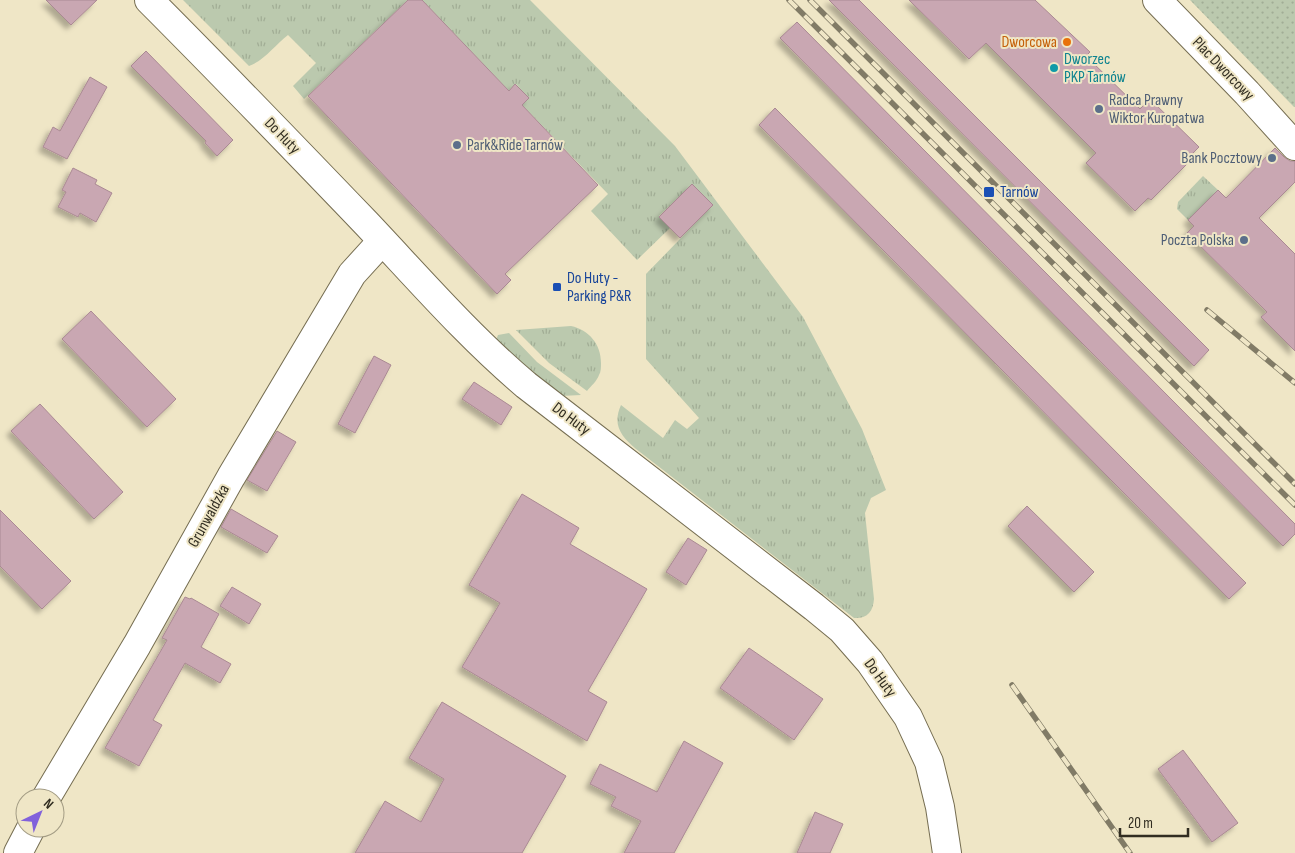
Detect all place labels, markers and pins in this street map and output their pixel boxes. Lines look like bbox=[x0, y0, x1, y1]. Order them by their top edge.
place label: Dworcowa bbox=[1001, 33, 1057, 52]
marker: Dworcowa bbox=[1061, 36, 1073, 48]
place label: Dworzec PKP Tarnów bbox=[1064, 50, 1126, 87]
marker: Dworzec PKP Tarnów bbox=[1048, 62, 1060, 74]
place label: Radca Prawny Wiktor Kuropatwa bbox=[1109, 91, 1204, 128]
marker: Radca Prawny Wiktor Kuropatwa bbox=[1093, 103, 1105, 115]
place label: Park&Ride Tarnów bbox=[467, 136, 563, 155]
marker: Park&Ride Tarnów bbox=[451, 139, 463, 151]
place label: Bank Pocztowy bbox=[1181, 149, 1262, 168]
marker: Bank Pocztowy bbox=[1266, 152, 1278, 164]
place label: Tarnów bbox=[1000, 183, 1039, 202]
marker: Tarnów bbox=[982, 185, 996, 199]
place label: Poczta Polska bbox=[1161, 231, 1234, 250]
marker: Poczta Polska bbox=[1238, 234, 1250, 246]
place label: Do Huty - Parking P&R bbox=[567, 269, 631, 306]
marker: Do Huty - Parking P&R bbox=[551, 281, 563, 293]

